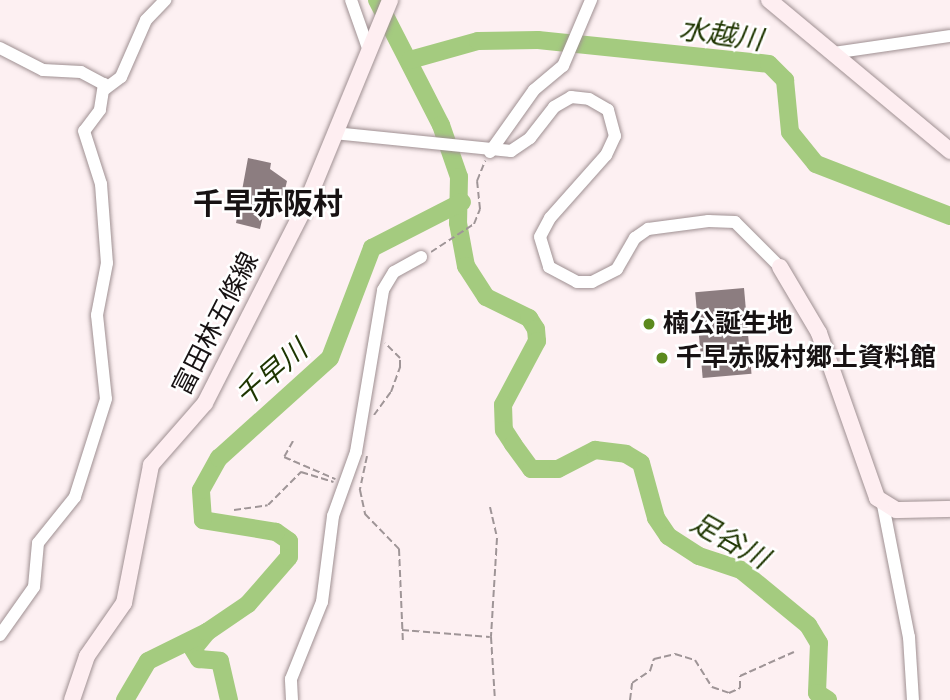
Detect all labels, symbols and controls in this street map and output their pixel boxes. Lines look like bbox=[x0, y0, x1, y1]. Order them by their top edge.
water label: 水越川 bbox=[677, 12, 765, 56]
district label: 千早赤阪村 bbox=[193, 186, 343, 222]
street label: 富田林五條線 bbox=[167, 247, 265, 401]
place label: 楠公誕生地 bbox=[663, 308, 793, 340]
marker: 楠公誕生地 bbox=[641, 316, 657, 332]
water label: 千早川 bbox=[228, 333, 314, 413]
place label: 千早赤阪村郷土資料館 bbox=[676, 342, 936, 374]
marker: 千早赤阪村郷土資料館 bbox=[654, 350, 670, 366]
water label: 足谷川 bbox=[685, 505, 775, 575]

